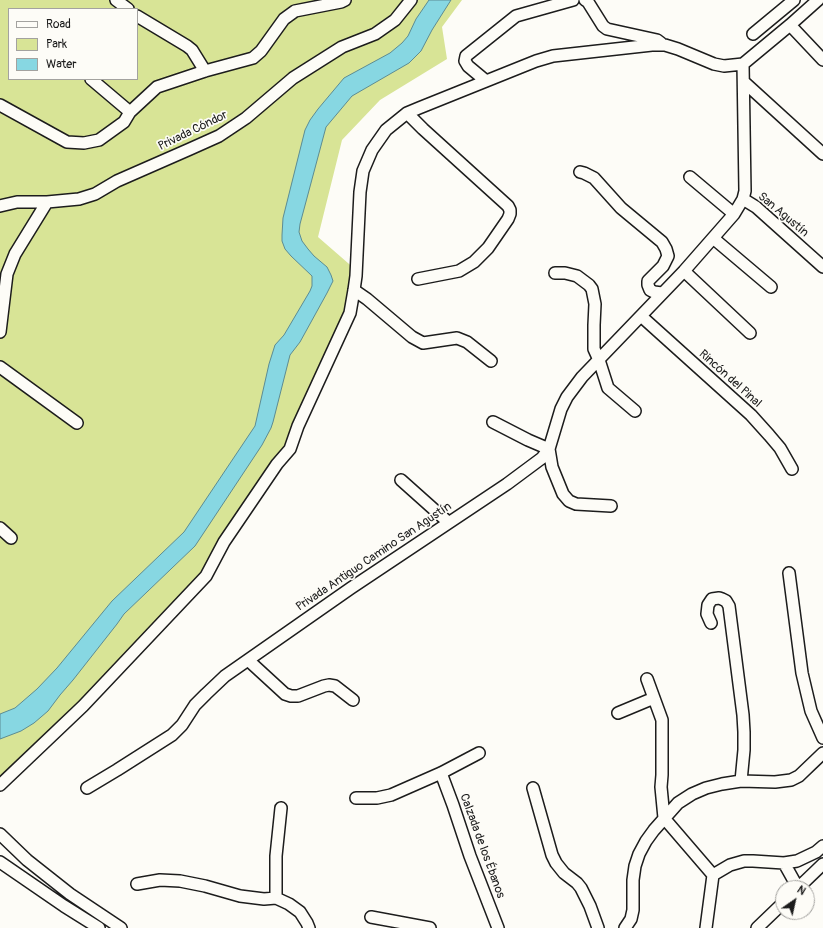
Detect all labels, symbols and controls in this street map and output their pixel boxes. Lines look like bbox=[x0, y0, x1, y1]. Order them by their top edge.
legend bbox=[8, 8, 138, 80]
text: Road bbox=[46, 17, 71, 32]
text: Park bbox=[46, 37, 67, 52]
text: Water bbox=[46, 57, 77, 72]
street label: Privada Cóndor bbox=[156, 108, 230, 154]
street label: San Agustín bbox=[755, 190, 811, 240]
street label: Rincón del Pinal bbox=[696, 347, 764, 411]
street label: Privada Antiguo Camino San Agustín bbox=[294, 499, 454, 615]
street label: Calzada de los Ébanos bbox=[456, 792, 508, 900]
north arrow bbox=[775, 880, 815, 920]
text: N bbox=[795, 883, 808, 898]

